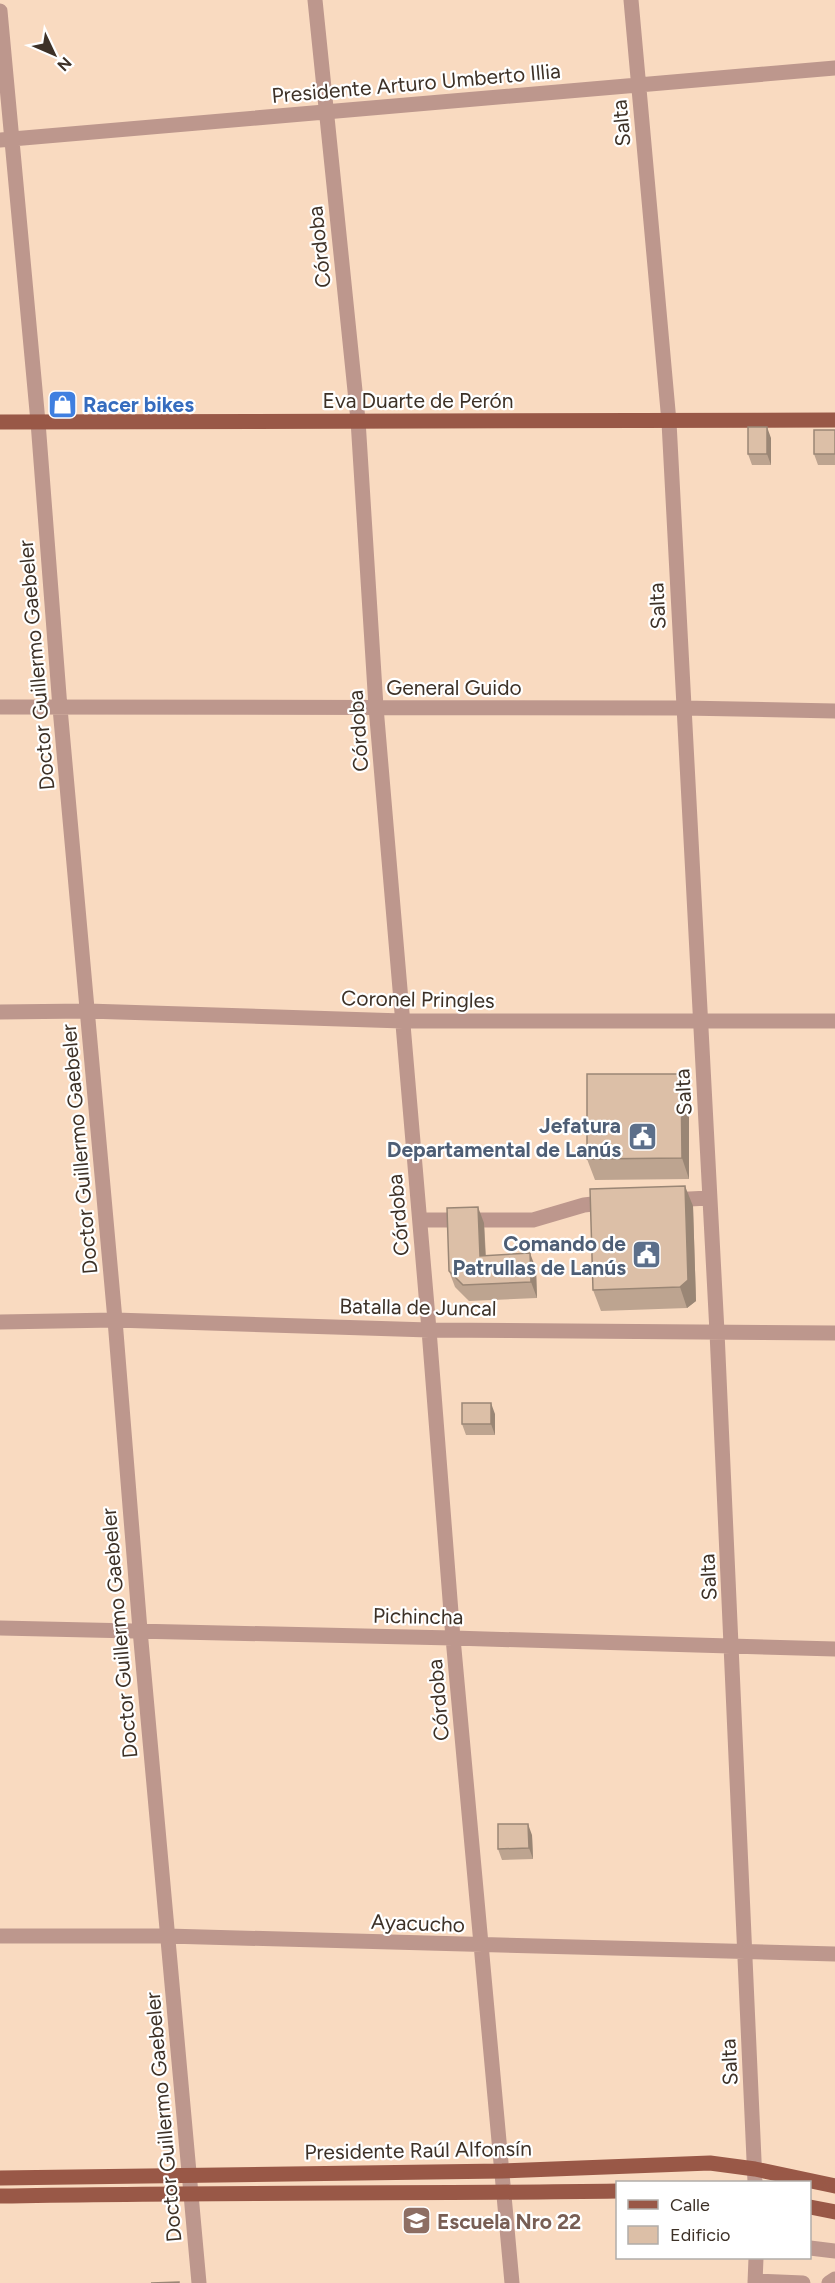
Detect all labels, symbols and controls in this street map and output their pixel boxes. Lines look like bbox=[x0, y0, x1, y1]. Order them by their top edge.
north arrow bbox=[24, 24, 84, 84]
text: N bbox=[53, 53, 76, 75]
street label: Presidente Arturo Umberto Illia bbox=[270, 58, 562, 108]
street label: Salta bbox=[607, 99, 635, 147]
street label: Córdoba bbox=[302, 205, 336, 289]
shop icon: Racer bikes bbox=[46, 388, 78, 420]
street label: Eva Duarte de Perón bbox=[323, 388, 513, 413]
place label: Racer bikes bbox=[83, 392, 194, 417]
street label: Doctor Guillermo Gaebeler bbox=[13, 539, 59, 791]
street label: Salta bbox=[643, 582, 671, 630]
street label: General Guido bbox=[386, 675, 522, 700]
street label: Córdoba bbox=[343, 689, 373, 773]
street label: Coronel Pringles bbox=[341, 985, 495, 1013]
street label: Doctor Guillermo Gaebeler bbox=[56, 1023, 102, 1275]
street label: Salta bbox=[669, 1068, 697, 1116]
place label: Jefatura Departamental de Lanús bbox=[387, 1113, 621, 1162]
public building icon: Jefatura Departamental de Lanús bbox=[626, 1121, 658, 1153]
street label: Córdoba bbox=[382, 1173, 414, 1257]
place label: Comando de Patrullas de Lanús bbox=[452, 1231, 626, 1280]
public building icon: Comando de Patrullas de Lanús bbox=[631, 1239, 663, 1271]
street label: Batalla de Juncal bbox=[339, 1293, 497, 1321]
street label: Doctor Guillermo Gaebeler bbox=[96, 1507, 142, 1759]
street label: Salta bbox=[694, 1553, 722, 1601]
street label: Pichincha bbox=[373, 1603, 463, 1629]
street label: Córdoba bbox=[422, 1658, 454, 1742]
street label: Ayacucho bbox=[371, 1909, 465, 1937]
street label: Doctor Guillermo Gaebeler bbox=[140, 1991, 186, 2243]
street label: Salta bbox=[715, 2038, 743, 2086]
street label: Presidente Raúl Alfonsín bbox=[304, 2136, 532, 2164]
legend bbox=[616, 2181, 811, 2259]
text: Calle bbox=[670, 2194, 710, 2216]
school or university icon: Escuela Nro 22 bbox=[400, 2205, 432, 2237]
place label: Escuela Nro 22 bbox=[437, 2209, 581, 2234]
text: Edificio bbox=[670, 2224, 731, 2246]

